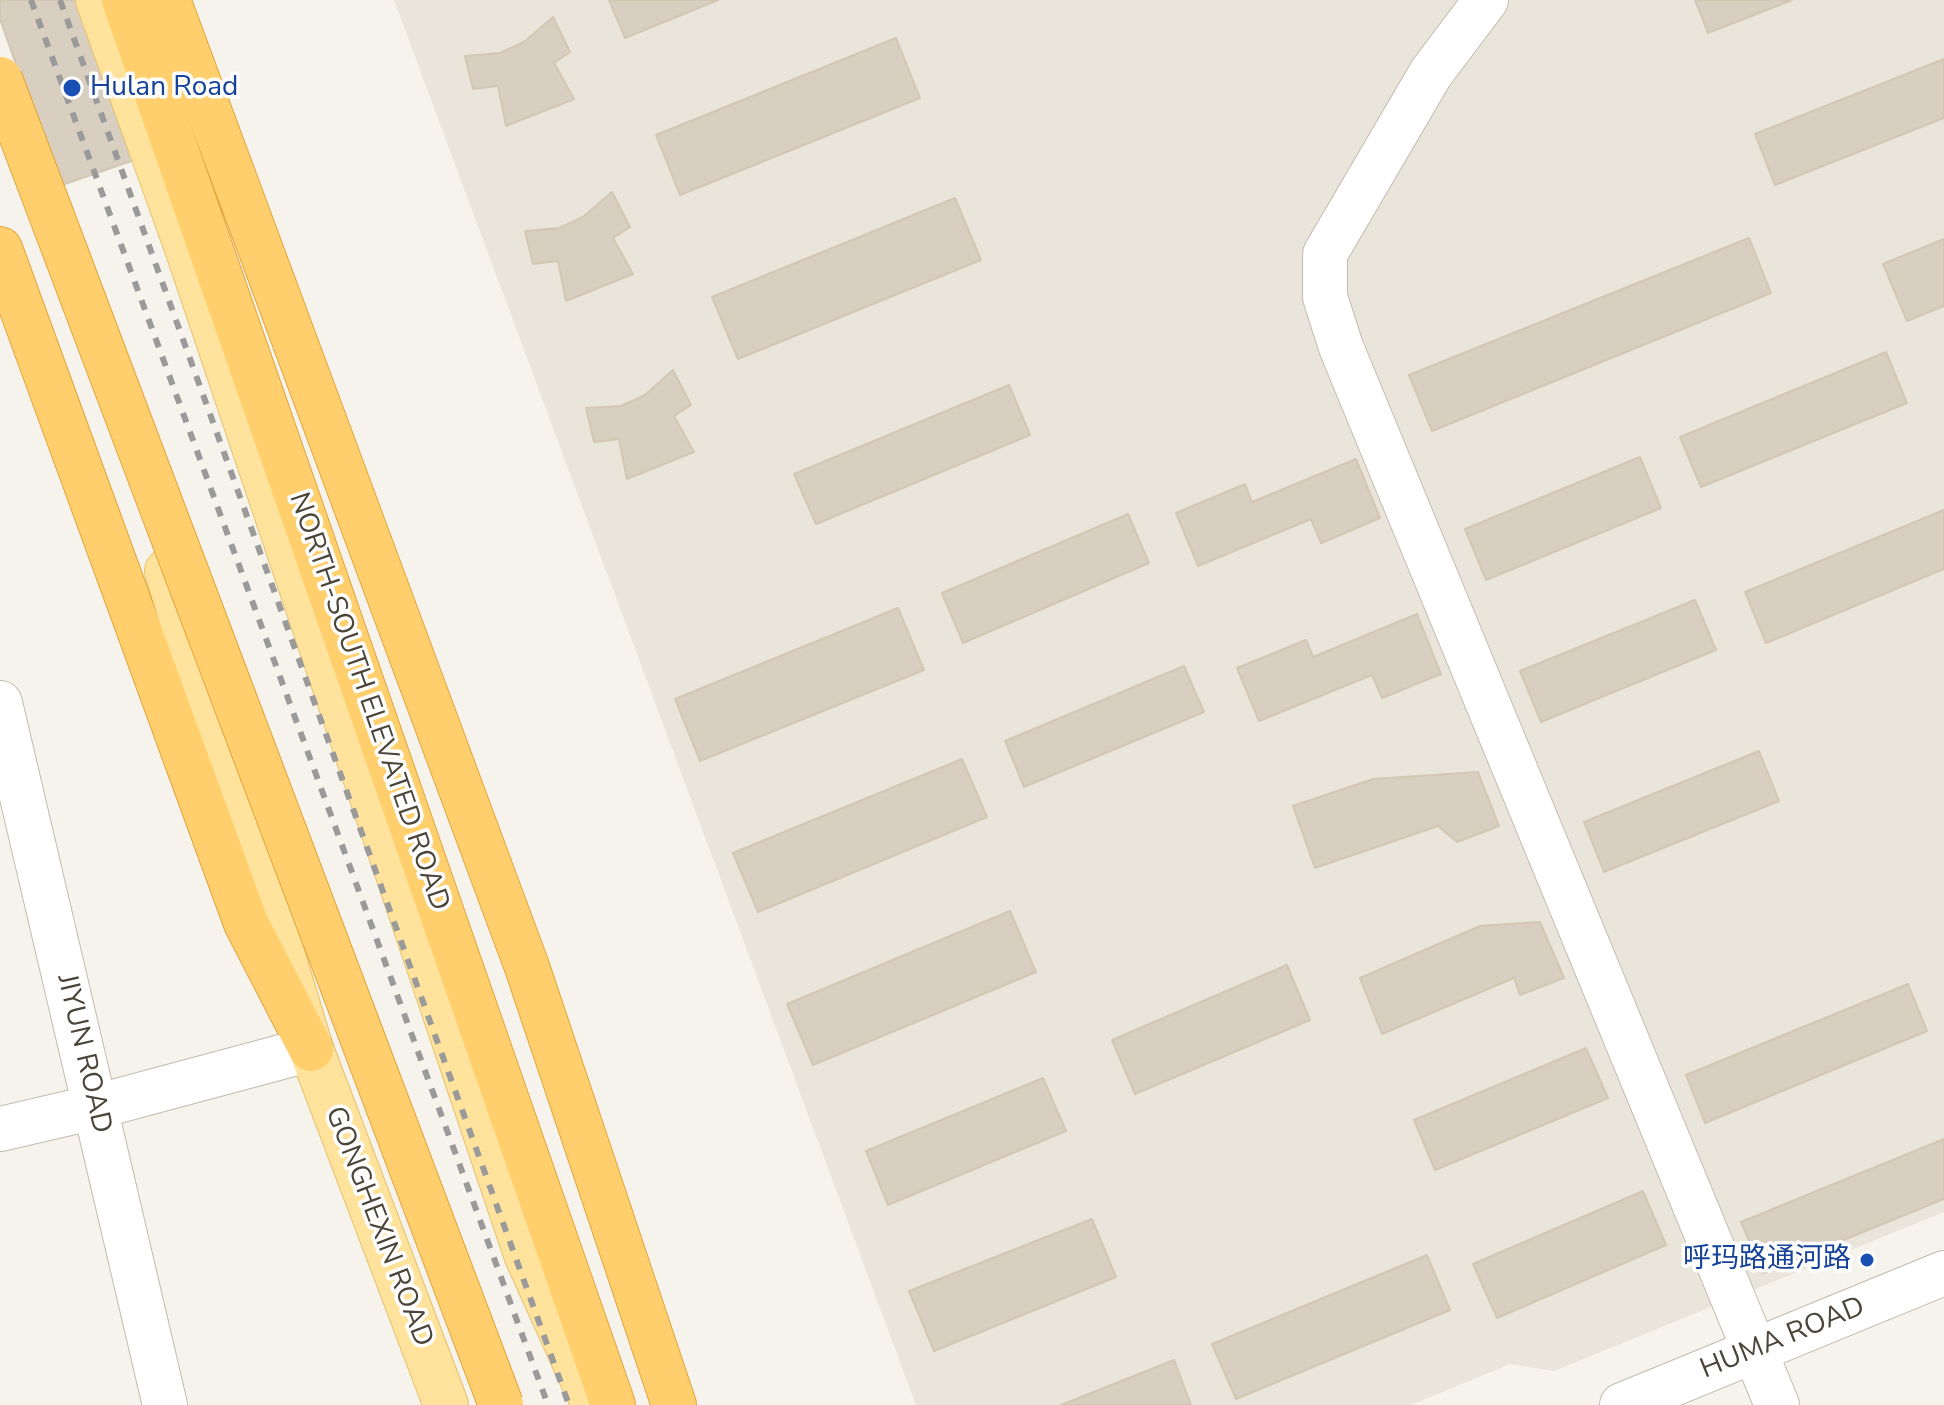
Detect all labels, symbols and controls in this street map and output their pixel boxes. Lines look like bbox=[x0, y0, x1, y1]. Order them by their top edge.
place label: Hulan Road bbox=[90, 71, 238, 105]
marker: Hulan Road bbox=[61, 77, 83, 99]
street label: NORTH-SOUTH ELEVATED ROAD bbox=[280, 488, 456, 916]
street label: JIYUN ROAD bbox=[48, 971, 118, 1137]
street label: GONGHEXIN ROAD bbox=[317, 1102, 439, 1352]
place label: 呼玛路通河路 bbox=[1683, 1243, 1851, 1277]
marker: 呼玛路通河路 bbox=[1858, 1251, 1876, 1269]
street label: HUMA ROAD bbox=[1696, 1291, 1870, 1387]

